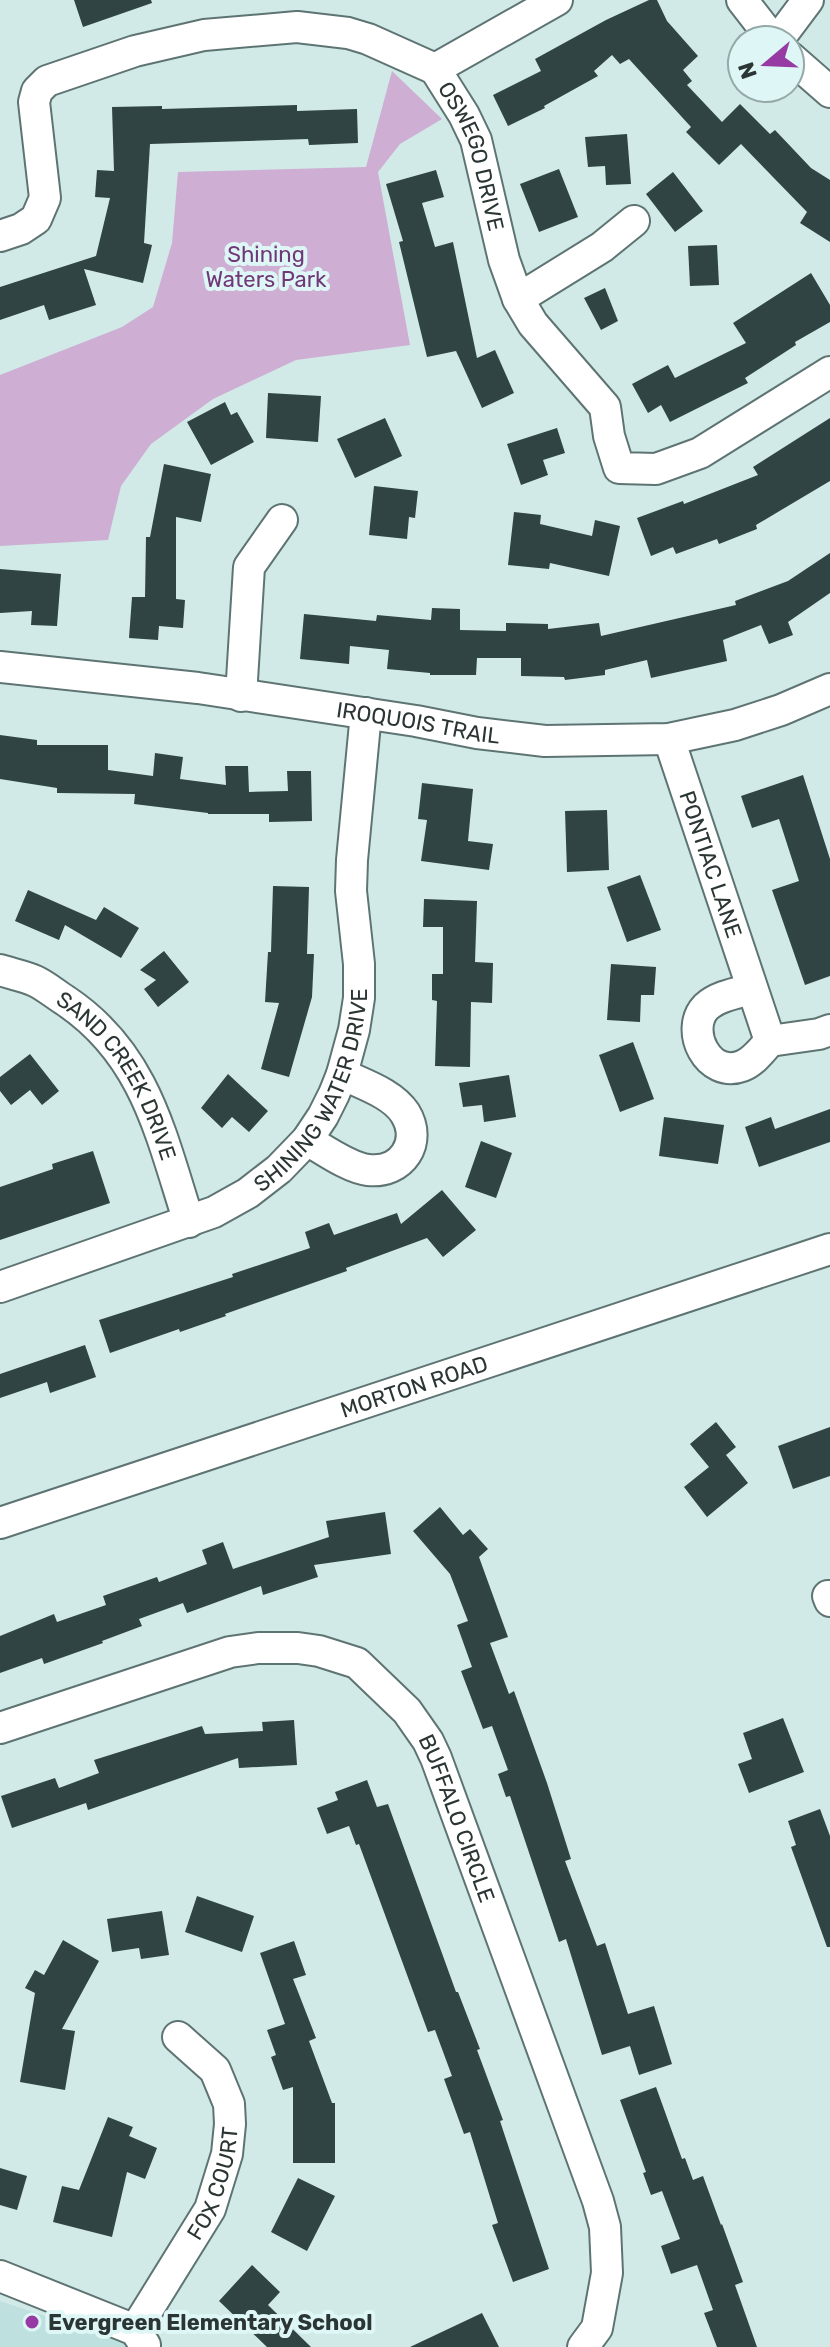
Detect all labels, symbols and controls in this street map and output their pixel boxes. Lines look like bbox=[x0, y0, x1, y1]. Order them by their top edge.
north arrow bbox=[726, 24, 806, 104]
text: N bbox=[732, 58, 763, 82]
street label: OSWEGO DRIVE bbox=[433, 76, 510, 233]
park label: Shining Waters Park bbox=[206, 241, 327, 293]
street label: IROQUOIS TRAIL bbox=[335, 696, 501, 749]
street label: PONTIAC LANE bbox=[674, 787, 748, 941]
street label: SAND CREEK DRIVE bbox=[52, 985, 182, 1164]
street label: SHINING WATER DRIVE bbox=[248, 988, 373, 1197]
street label: MORTON ROAD bbox=[337, 1349, 491, 1423]
street label: BUFFALO CIRCLE bbox=[413, 1730, 501, 1906]
street label: FOX COURT bbox=[181, 2125, 243, 2245]
place label: Evergreen Elementary School bbox=[48, 2309, 373, 2336]
marker: Evergreen Elementary School bbox=[23, 2313, 41, 2331]

